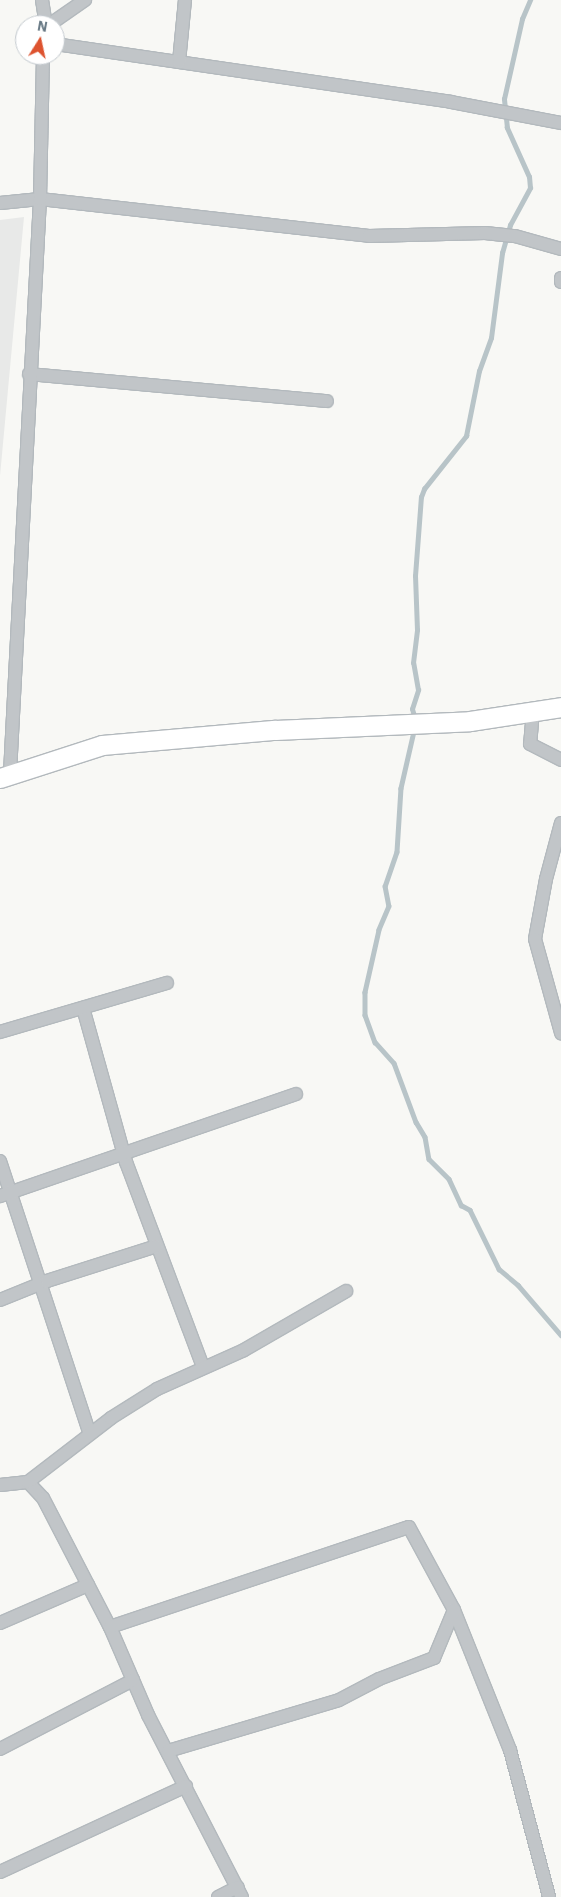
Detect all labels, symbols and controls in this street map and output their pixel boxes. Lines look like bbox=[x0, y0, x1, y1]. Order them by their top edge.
north arrow bbox=[15, 15, 65, 65]
text: N bbox=[36, 16, 49, 36]

